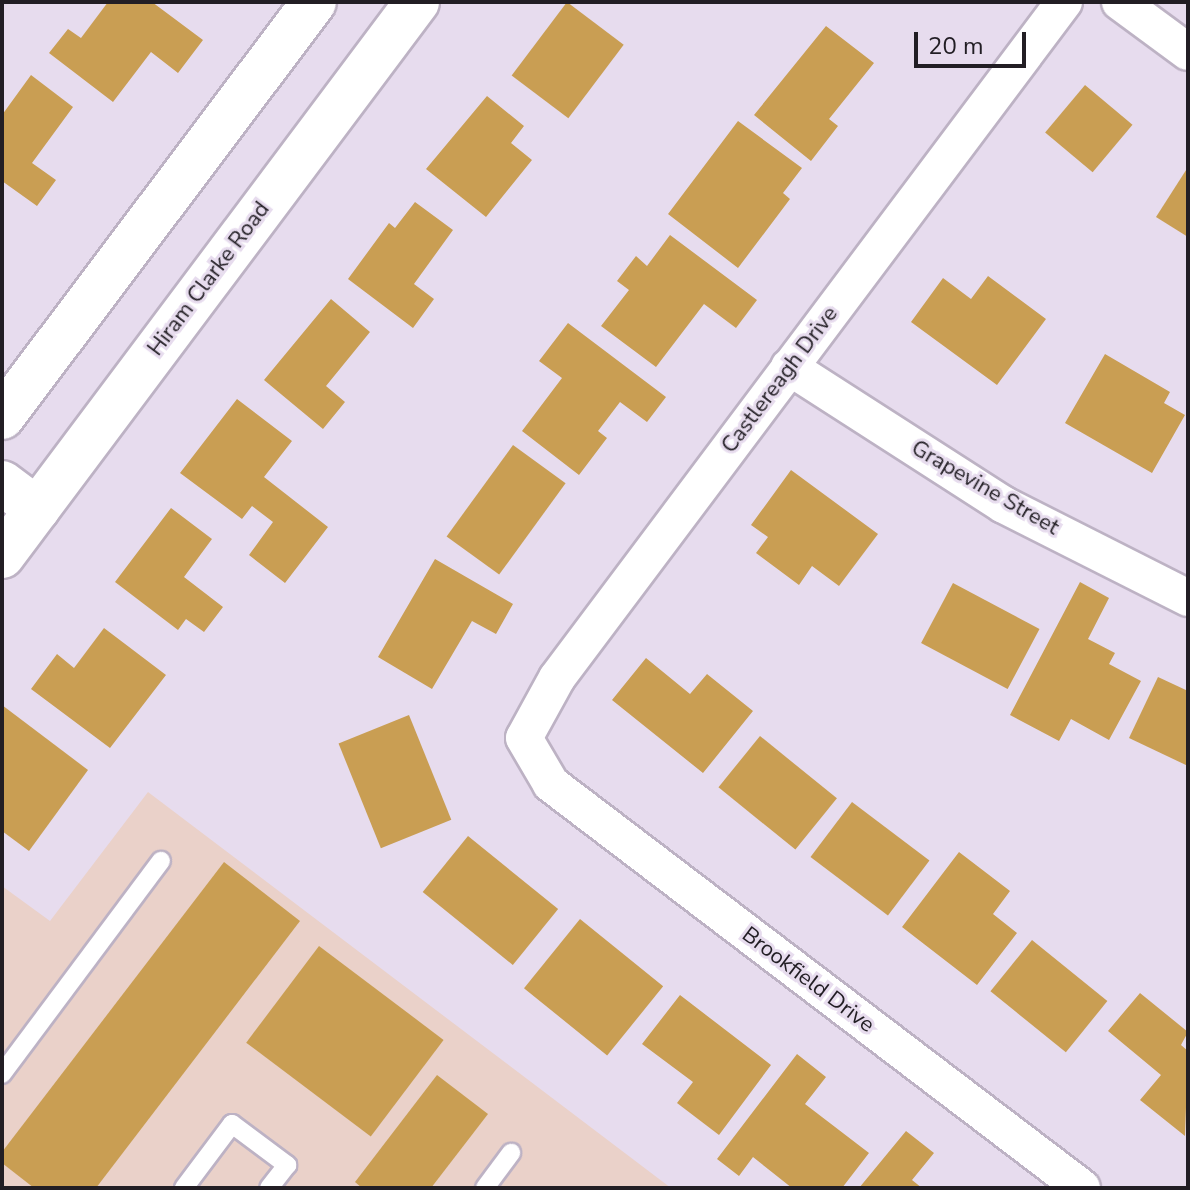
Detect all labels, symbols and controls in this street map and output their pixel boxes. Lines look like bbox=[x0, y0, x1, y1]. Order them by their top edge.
scale bar bbox=[918, 16, 1030, 66]
text: 20 m bbox=[928, 30, 984, 62]
street label: Hiram Clarke Road bbox=[143, 197, 275, 361]
street label: Castlereagh Drive bbox=[716, 301, 844, 459]
street label: Grapevine Street bbox=[906, 435, 1064, 541]
street label: Brookfield Drive bbox=[737, 922, 879, 1038]

